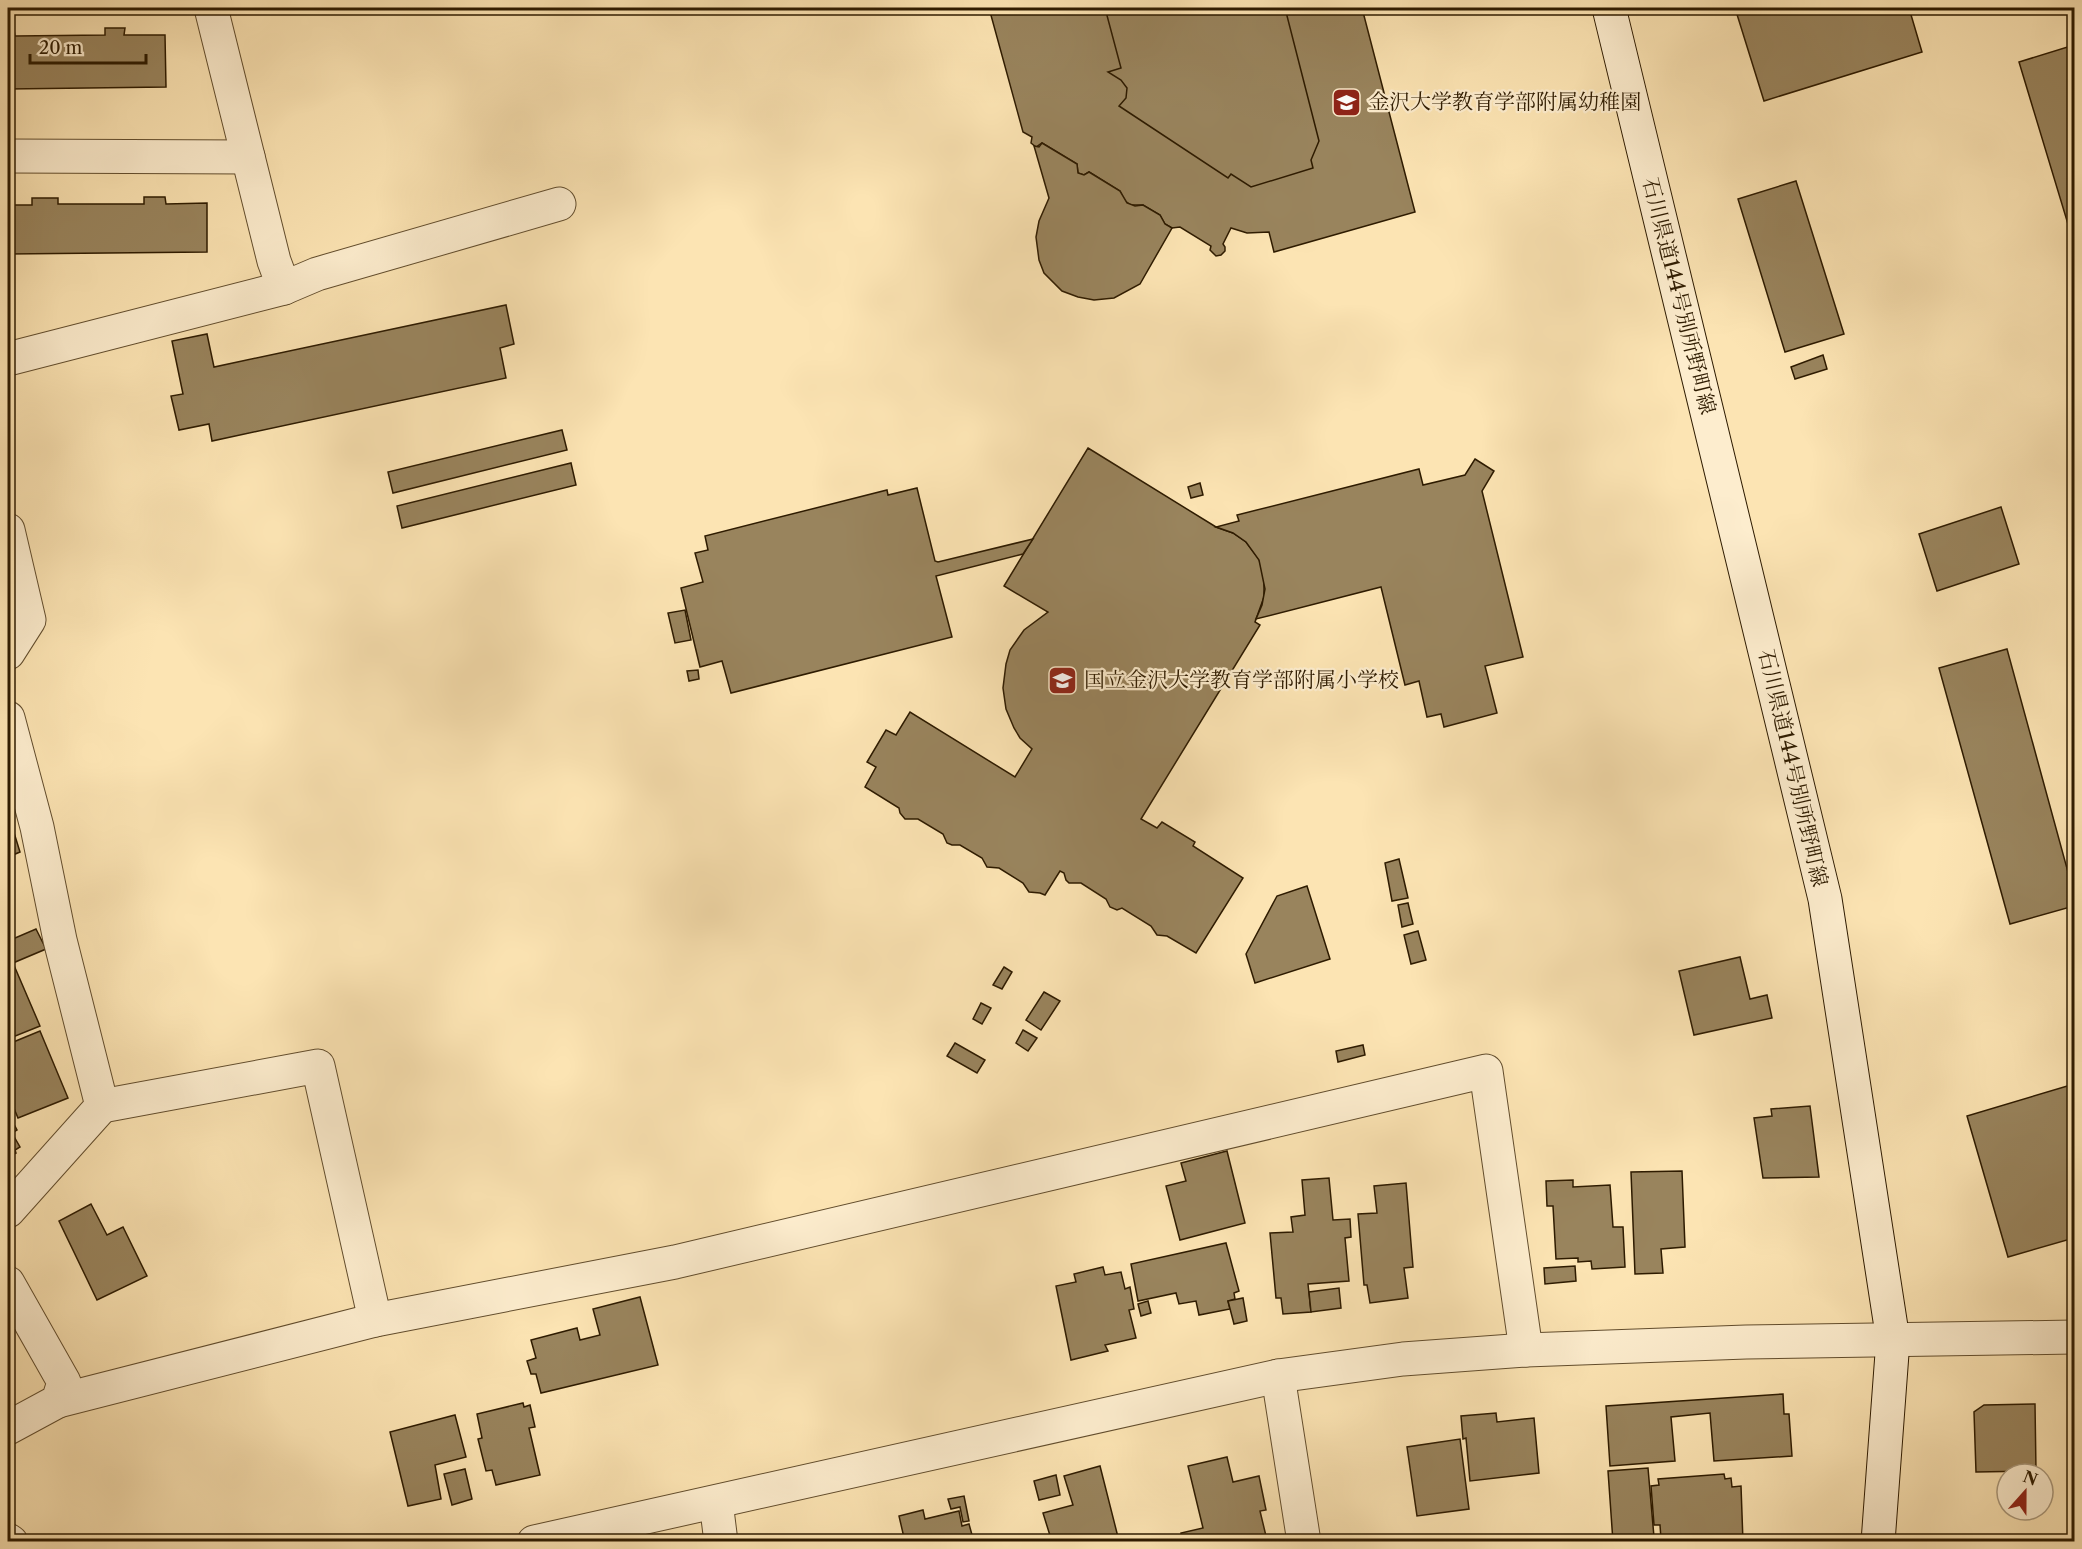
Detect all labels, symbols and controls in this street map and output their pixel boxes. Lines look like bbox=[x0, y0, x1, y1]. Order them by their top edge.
scale bar bbox=[30, 27, 146, 65]
text: 20 m bbox=[39, 37, 83, 59]
school or university icon: 金沢大学教育学部附属幼稚園 bbox=[1331, 86, 1363, 118]
place label: 金沢大学教育学部附属幼稚園 bbox=[1368, 89, 1641, 114]
street label: 石川県道144号別所野町線 bbox=[1638, 175, 1721, 417]
street label: 石川県道144号別所野町線 bbox=[1754, 647, 1833, 889]
school or university icon: 国立金沢大学教育学部附属小学校 bbox=[1047, 664, 1079, 696]
place label: 国立金沢大学教育学部附属小学校 bbox=[1084, 667, 1399, 692]
north arrow bbox=[1995, 1462, 2055, 1522]
text: N bbox=[2020, 1466, 2041, 1490]

